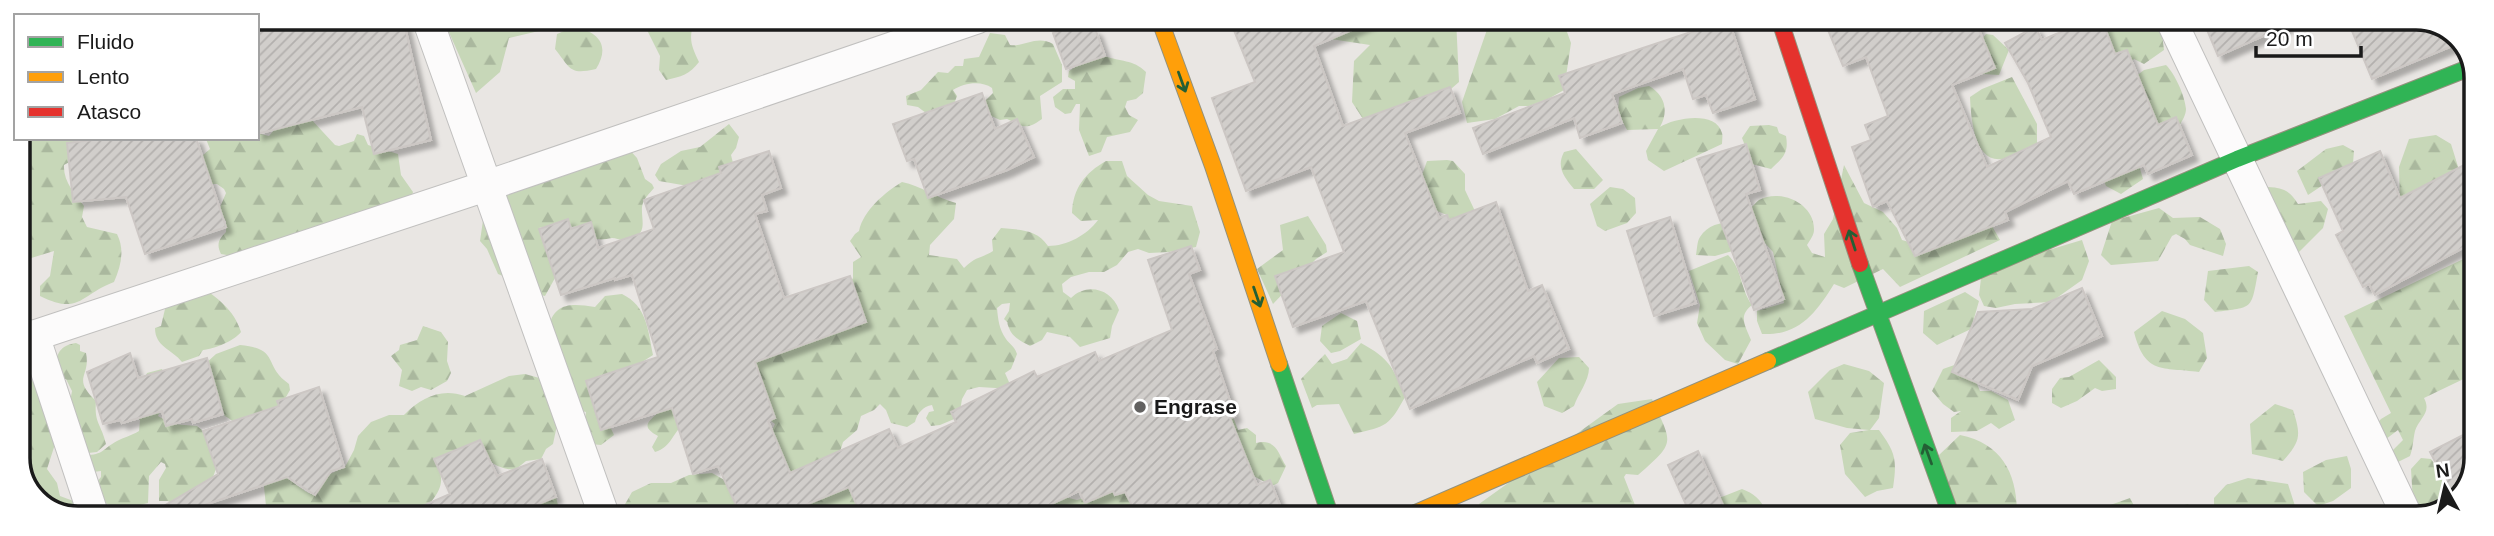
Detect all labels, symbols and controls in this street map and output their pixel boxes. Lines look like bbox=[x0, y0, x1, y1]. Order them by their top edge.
legend bbox=[14, 14, 259, 140]
scale bar bbox=[2256, 14, 2361, 58]
text: 20 m bbox=[2266, 27, 2313, 50]
text: Fluido bbox=[77, 30, 134, 53]
text: Lento bbox=[77, 65, 130, 88]
one-way arrow bbox=[1177, 71, 1190, 93]
text: Atasco bbox=[77, 100, 141, 123]
one-way arrow bbox=[1845, 229, 1857, 251]
one-way arrow bbox=[1251, 286, 1264, 308]
place label: Engrase bbox=[1154, 395, 1237, 418]
marker: Engrase bbox=[1132, 399, 1148, 415]
one-way arrow bbox=[1921, 444, 1933, 466]
north arrow bbox=[2410, 452, 2480, 522]
text: N bbox=[2434, 459, 2451, 482]

